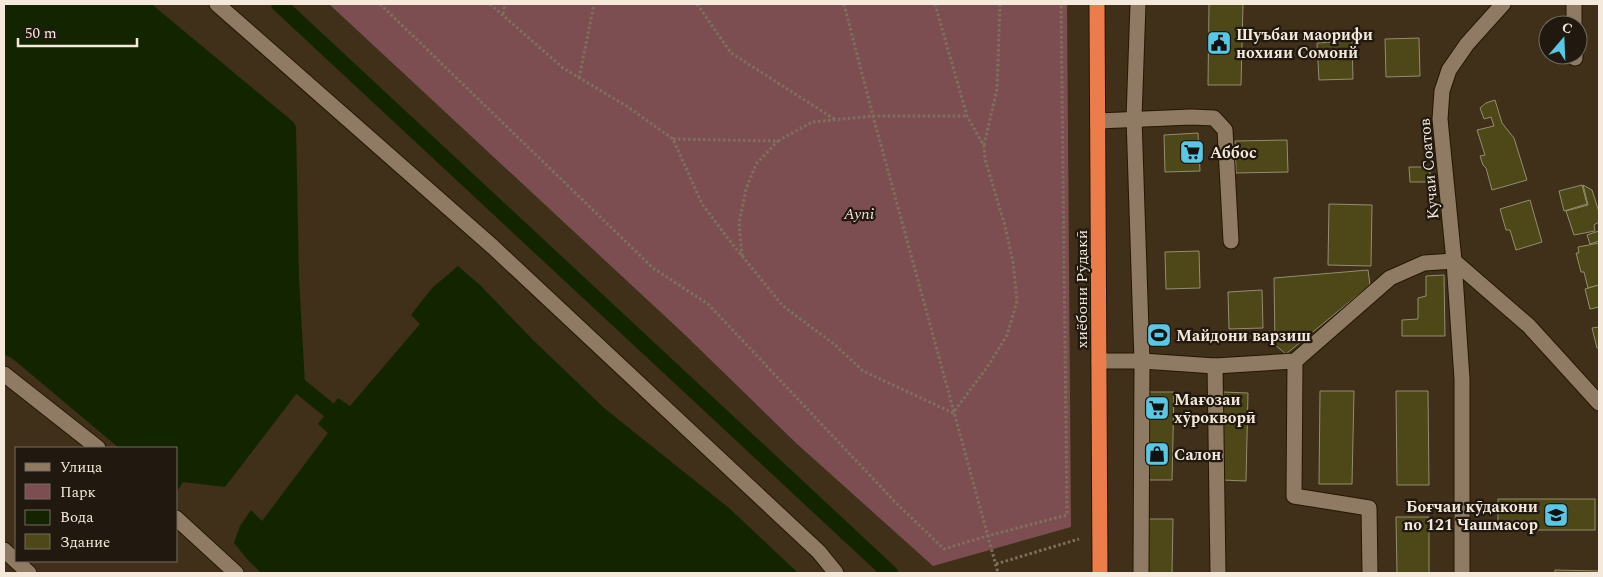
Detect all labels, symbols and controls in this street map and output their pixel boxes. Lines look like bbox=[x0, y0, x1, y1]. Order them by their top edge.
scale bar bbox=[18, 15, 136, 47]
north arrow bbox=[1538, 15, 1588, 65]
text: С bbox=[1559, 17, 1575, 40]
text: 50 m bbox=[25, 22, 57, 45]
place label: Шуъбаи маорифи нохияи Сомонй bbox=[1236, 23, 1373, 65]
public building icon: Шуъбаи маорифи нохияи Сомонй bbox=[1206, 30, 1232, 56]
street label: Кучаи Соатов bbox=[1413, 117, 1445, 221]
supermarket icon: Аббос bbox=[1179, 139, 1205, 165]
place label: Аббос bbox=[1210, 141, 1257, 165]
park label: Ayni bbox=[843, 202, 875, 226]
street label: хиёбони Рӯдакӣ bbox=[1070, 230, 1094, 348]
sports icon: Майдони варзиш bbox=[1146, 322, 1172, 348]
place label: Майдони варзиш bbox=[1176, 324, 1311, 348]
place label: Мағозаи хӯрокворӣ bbox=[1174, 388, 1256, 430]
supermarket icon: Мағозаи хӯрокворӣ bbox=[1144, 395, 1170, 421]
shop icon: Салон bbox=[1144, 441, 1170, 467]
place label: Салон bbox=[1174, 443, 1221, 467]
legend bbox=[15, 447, 178, 562]
text: Улица bbox=[60, 456, 103, 479]
text: Парк bbox=[60, 481, 96, 504]
place label: Боғчаи кӯдакони no 121 Чашмасор bbox=[1403, 495, 1538, 537]
school or university icon: Боғчаи кӯдакони no 121 Чашмасор bbox=[1543, 502, 1569, 528]
text: Вода bbox=[60, 506, 94, 529]
text: Здание bbox=[60, 531, 110, 554]

